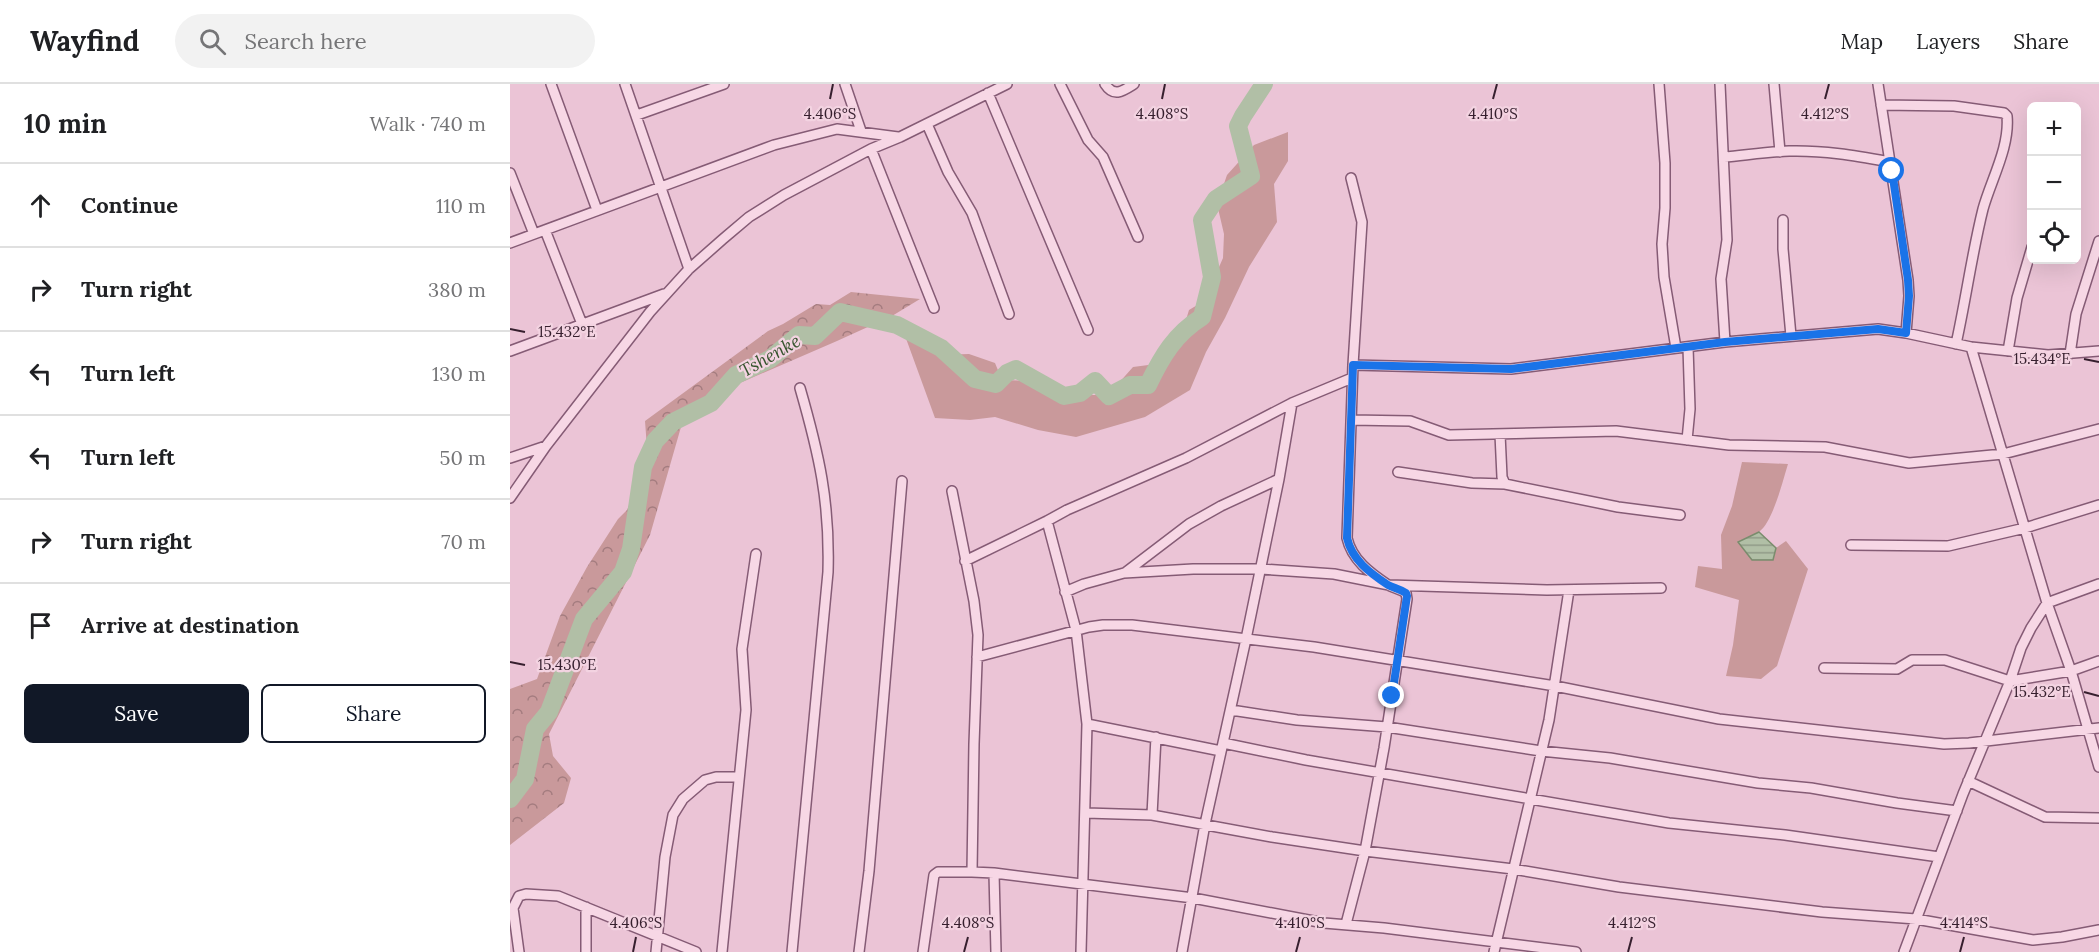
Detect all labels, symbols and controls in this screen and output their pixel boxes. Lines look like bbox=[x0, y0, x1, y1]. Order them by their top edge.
search box bbox=[175, 14, 595, 68]
text: Wayfind bbox=[30, 23, 139, 59]
icon: search bbox=[196, 25, 229, 58]
text: Search here bbox=[244, 27, 367, 55]
text: Map bbox=[1840, 28, 1883, 55]
text: Layers bbox=[1916, 28, 1980, 55]
text: Share bbox=[2013, 28, 2069, 55]
map controls bbox=[2027, 102, 2081, 264]
button: + bbox=[2027, 102, 2081, 156]
text: 4.406°S bbox=[804, 104, 856, 123]
text: 4.408°S bbox=[1136, 104, 1188, 123]
text: 4.410°S bbox=[1468, 104, 1518, 123]
text: 4.412°S bbox=[1801, 104, 1849, 123]
text: 10 min bbox=[24, 107, 107, 140]
text: Walk · 740 m bbox=[370, 111, 486, 136]
button: − bbox=[2027, 156, 2081, 210]
route start bbox=[1878, 157, 1904, 183]
icon: ahead bbox=[24, 189, 57, 222]
text: Continue bbox=[81, 191, 178, 219]
text: 110 m bbox=[436, 193, 486, 218]
button: locate bbox=[2027, 210, 2081, 264]
icon: right bbox=[24, 273, 57, 306]
text: Turn right bbox=[81, 275, 192, 303]
text: 380 m bbox=[428, 277, 486, 302]
text: 15.432°E bbox=[538, 322, 596, 341]
water label: Tshenke bbox=[735, 329, 804, 382]
text: 15.434°E bbox=[2013, 349, 2071, 368]
icon: left bbox=[24, 357, 57, 390]
text: Turn left bbox=[81, 359, 175, 387]
text: 130 m bbox=[432, 361, 486, 386]
icon: left bbox=[24, 441, 57, 474]
text: Turn left bbox=[81, 443, 175, 471]
text: 50 m bbox=[440, 445, 486, 470]
icon: right bbox=[24, 525, 57, 558]
text: Turn right bbox=[81, 527, 192, 555]
text: 70 m bbox=[441, 529, 486, 554]
icon: arrive bbox=[24, 609, 57, 642]
text: Arrive at destination bbox=[81, 611, 299, 639]
text: 15.430°E bbox=[538, 655, 596, 674]
route end bbox=[1378, 682, 1404, 708]
text: 15.432°E bbox=[2013, 682, 2071, 701]
button: Save bbox=[24, 684, 249, 743]
button: Share bbox=[261, 684, 486, 743]
text: 4.406°S bbox=[610, 913, 662, 932]
text: 4.408°S bbox=[942, 913, 994, 932]
text: 4.410°S bbox=[1275, 913, 1325, 932]
text: 4.412°S bbox=[1608, 913, 1656, 932]
text: 4.414°S bbox=[1940, 913, 1988, 932]

